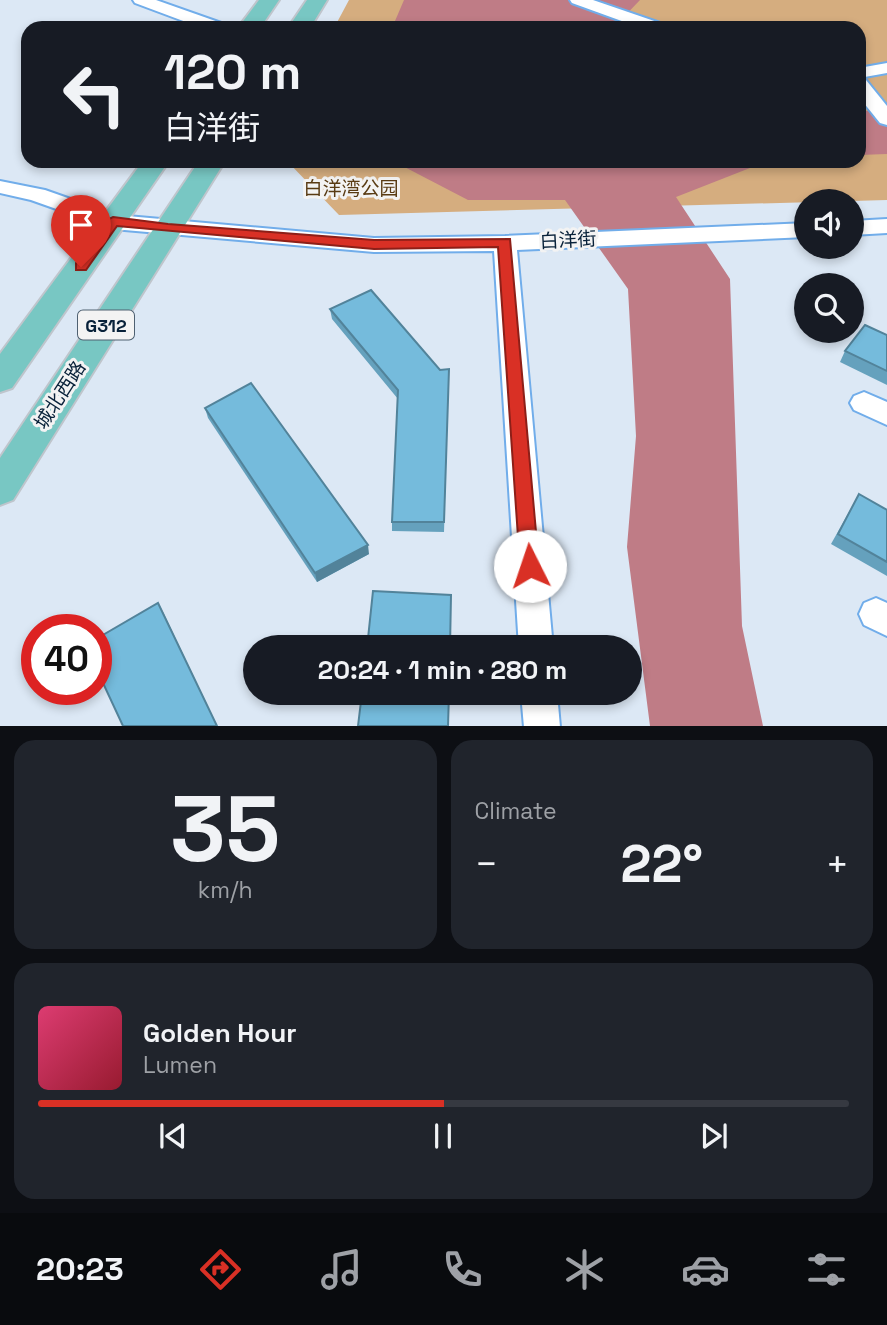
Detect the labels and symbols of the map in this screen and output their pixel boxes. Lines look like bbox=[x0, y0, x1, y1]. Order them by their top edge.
park label: 白洋湾公园 bbox=[303, 176, 399, 201]
pin bbox=[51, 195, 111, 267]
street label: 白洋街 bbox=[539, 226, 597, 254]
road number: G312 bbox=[78, 310, 134, 340]
street label: 城北西路 bbox=[29, 356, 91, 434]
position arrow bbox=[493, 529, 567, 603]
speed limit sign: 40 bbox=[21, 614, 112, 705]

